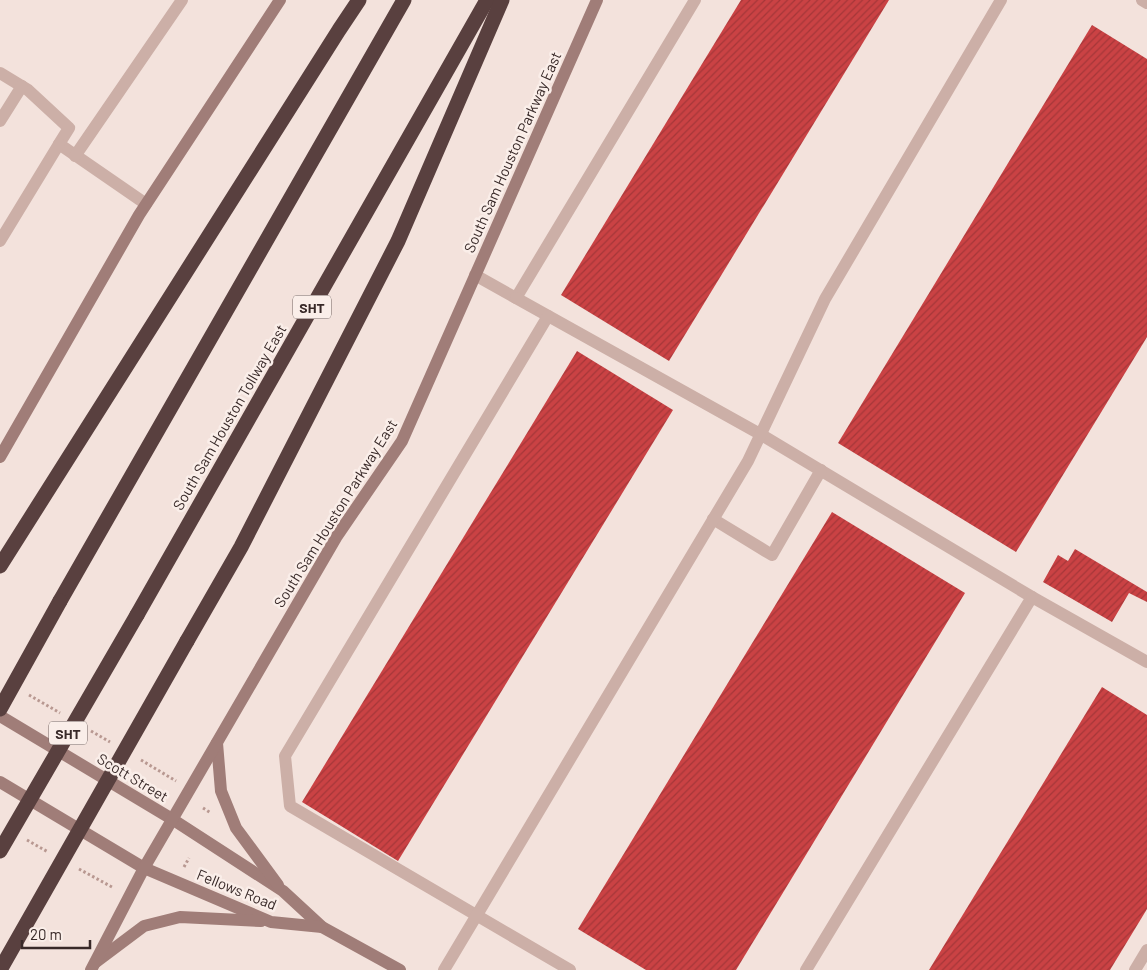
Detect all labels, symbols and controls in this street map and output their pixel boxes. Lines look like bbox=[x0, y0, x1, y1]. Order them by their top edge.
street label: South Sam Houston Parkway East bbox=[459, 49, 565, 255]
road number: SHT bbox=[293, 296, 331, 318]
street label: South Sam Houston Tollway East bbox=[168, 321, 290, 513]
street label: South Sam Houston Parkway East bbox=[270, 416, 400, 610]
road number: SHT bbox=[49, 721, 87, 744]
street label: Scott Street bbox=[94, 749, 172, 805]
street label: Fellows Road bbox=[194, 865, 280, 913]
scale bar bbox=[22, 918, 90, 950]
text: 20 m bbox=[30, 925, 62, 943]

